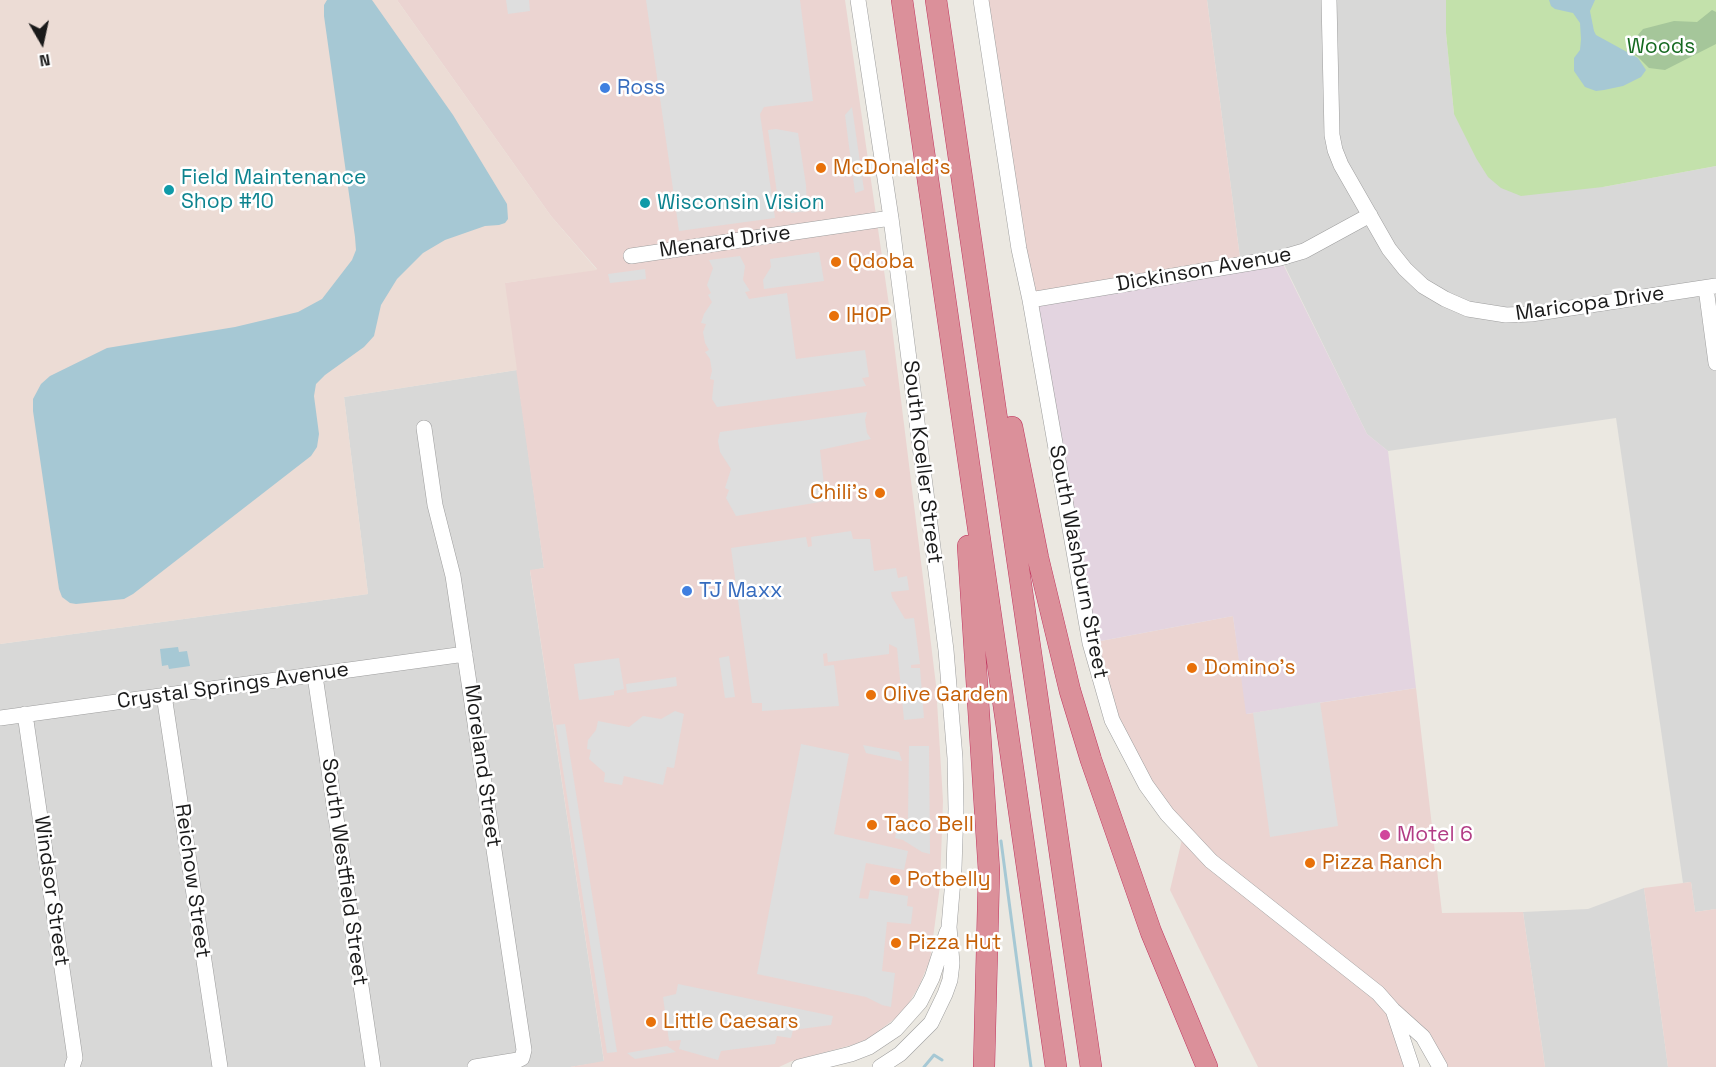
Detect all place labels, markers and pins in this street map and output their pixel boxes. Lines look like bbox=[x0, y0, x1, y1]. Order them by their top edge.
place label: Ross bbox=[617, 75, 665, 101]
marker: Ross bbox=[598, 81, 612, 95]
place label: McDonald's bbox=[833, 155, 951, 181]
marker: McDonald's bbox=[814, 161, 828, 175]
place label: Field Maintenance Shop #10 bbox=[181, 165, 366, 215]
marker: Field Maintenance Shop #10 bbox=[162, 183, 176, 197]
place label: Wisconsin Vision bbox=[657, 190, 825, 216]
marker: Wisconsin Vision bbox=[638, 196, 652, 210]
place label: Qdoba bbox=[848, 249, 914, 275]
marker: Qdoba bbox=[829, 255, 843, 269]
place label: IHOP bbox=[846, 303, 892, 329]
marker: IHOP bbox=[827, 309, 841, 323]
place label: Chili's bbox=[810, 480, 868, 506]
marker: Chili's bbox=[873, 486, 887, 500]
place label: TJ Maxx bbox=[699, 578, 783, 604]
marker: TJ Maxx bbox=[680, 584, 694, 598]
place label: Domino's bbox=[1204, 655, 1296, 681]
marker: Domino's bbox=[1185, 661, 1199, 675]
place label: Olive Garden bbox=[883, 682, 1008, 708]
marker: Olive Garden bbox=[864, 688, 878, 702]
place label: Taco Bell bbox=[884, 812, 974, 838]
marker: Taco Bell bbox=[865, 818, 879, 832]
place label: Motel 6 bbox=[1397, 822, 1473, 848]
marker: Motel 6 bbox=[1378, 828, 1392, 842]
place label: Pizza Ranch bbox=[1322, 850, 1443, 876]
marker: Pizza Ranch bbox=[1303, 856, 1317, 870]
place label: Potbelly bbox=[907, 867, 991, 893]
marker: Potbelly bbox=[888, 873, 902, 887]
place label: Pizza Hut bbox=[908, 930, 1001, 956]
marker: Pizza Hut bbox=[889, 936, 903, 950]
place label: Little Caesars bbox=[663, 1009, 799, 1035]
marker: Little Caesars bbox=[644, 1015, 658, 1029]

